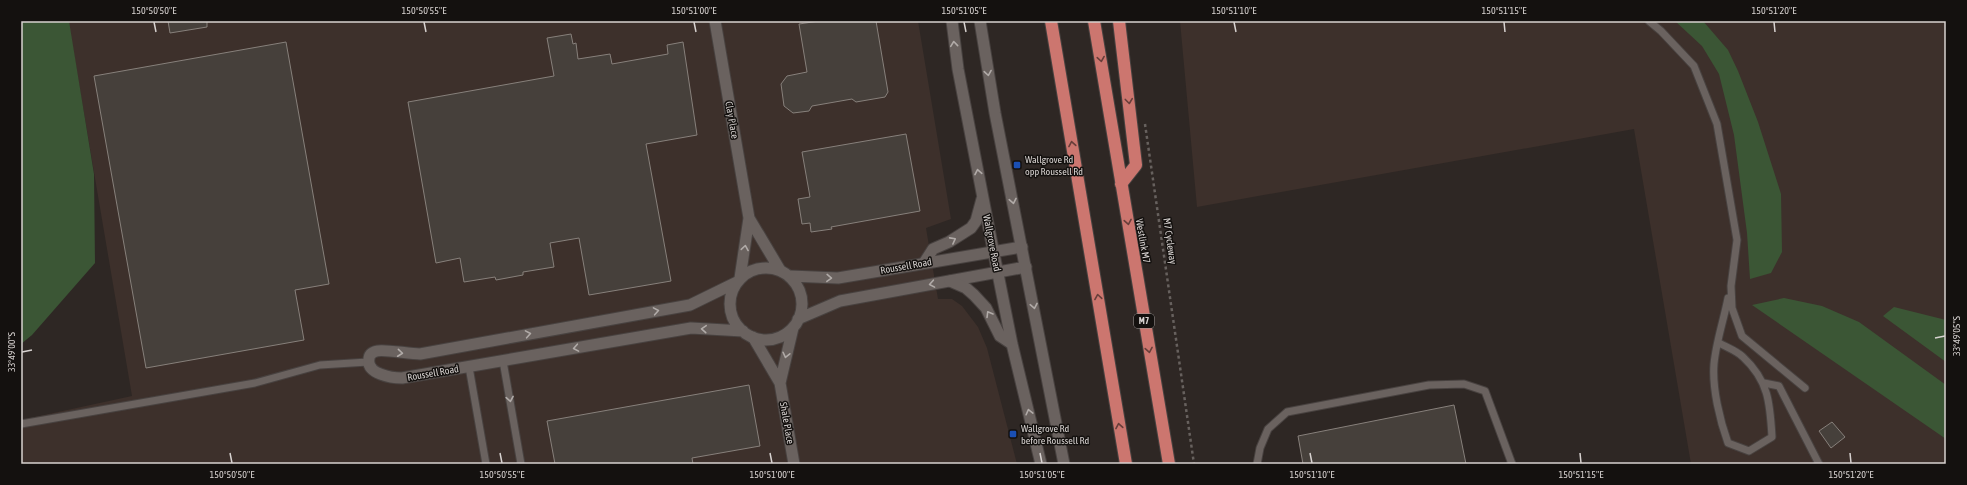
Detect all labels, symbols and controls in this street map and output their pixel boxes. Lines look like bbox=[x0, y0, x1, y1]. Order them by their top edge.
text: 150°50'50"E bbox=[132, 5, 177, 16]
text: 150°50'55"E bbox=[402, 5, 447, 16]
text: 150°51'00"E bbox=[672, 5, 717, 16]
text: 150°51'05"E bbox=[942, 5, 987, 16]
text: 150°51'10"E bbox=[1212, 5, 1257, 16]
text: 150°51'15"E bbox=[1482, 5, 1527, 16]
text: 150°51'20"E bbox=[1752, 5, 1797, 16]
one-way arrow bbox=[950, 41, 959, 47]
one-way arrow bbox=[1096, 56, 1104, 63]
one-way arrow bbox=[984, 70, 992, 76]
one-way arrow bbox=[1124, 98, 1133, 104]
street label: Clay Place bbox=[723, 100, 741, 140]
one-way arrow bbox=[1068, 141, 1077, 147]
place label: Wallgrove Rd opp Roussell Rd bbox=[1025, 154, 1083, 177]
marker: Wallgrove Rd opp Roussell Rd bbox=[1012, 160, 1022, 170]
one-way arrow bbox=[974, 169, 983, 175]
one-way arrow bbox=[1008, 198, 1016, 204]
street label: Wallgrove Road bbox=[981, 214, 1003, 273]
street label: M7 Cycleway bbox=[1161, 217, 1179, 265]
street label: Westlink M7 bbox=[1134, 218, 1152, 264]
one-way arrow bbox=[1123, 219, 1132, 225]
one-way arrow bbox=[949, 237, 956, 244]
one-way arrow bbox=[740, 245, 749, 251]
street label: Roussell Road bbox=[879, 256, 933, 276]
one-way arrow bbox=[826, 273, 832, 282]
one-way arrow bbox=[929, 280, 935, 288]
one-way arrow bbox=[1094, 294, 1102, 300]
one-way arrow bbox=[1029, 302, 1038, 309]
one-way arrow bbox=[653, 307, 659, 316]
one-way arrow bbox=[987, 311, 994, 318]
road number: M7 bbox=[1134, 314, 1154, 328]
text: 33°49'05"S bbox=[1951, 316, 1962, 356]
one-way arrow bbox=[701, 324, 707, 333]
one-way arrow bbox=[525, 330, 531, 339]
text: 33°49'00"S bbox=[6, 332, 17, 372]
one-way arrow bbox=[572, 343, 579, 352]
one-way arrow bbox=[1145, 347, 1153, 353]
one-way arrow bbox=[397, 348, 403, 357]
one-way arrow bbox=[783, 352, 791, 359]
street label: Roussell Road bbox=[406, 363, 460, 383]
one-way arrow bbox=[505, 396, 514, 402]
street label: Shale Place bbox=[778, 401, 796, 445]
one-way arrow bbox=[1025, 409, 1034, 416]
one-way arrow bbox=[1115, 422, 1124, 429]
place label: Wallgrove Rd before Roussell Rd bbox=[1021, 423, 1089, 446]
marker: Wallgrove Rd before Roussell Rd bbox=[1008, 429, 1018, 439]
text: 150°50'50"E bbox=[210, 469, 255, 480]
text: 150°50'55"E bbox=[480, 469, 525, 480]
text: 150°51'00"E bbox=[750, 469, 795, 480]
text: 150°51'05"E bbox=[1020, 469, 1065, 480]
text: 150°51'10"E bbox=[1290, 469, 1335, 480]
text: 150°51'15"E bbox=[1559, 469, 1604, 480]
text: 150°51'20"E bbox=[1829, 469, 1874, 480]

